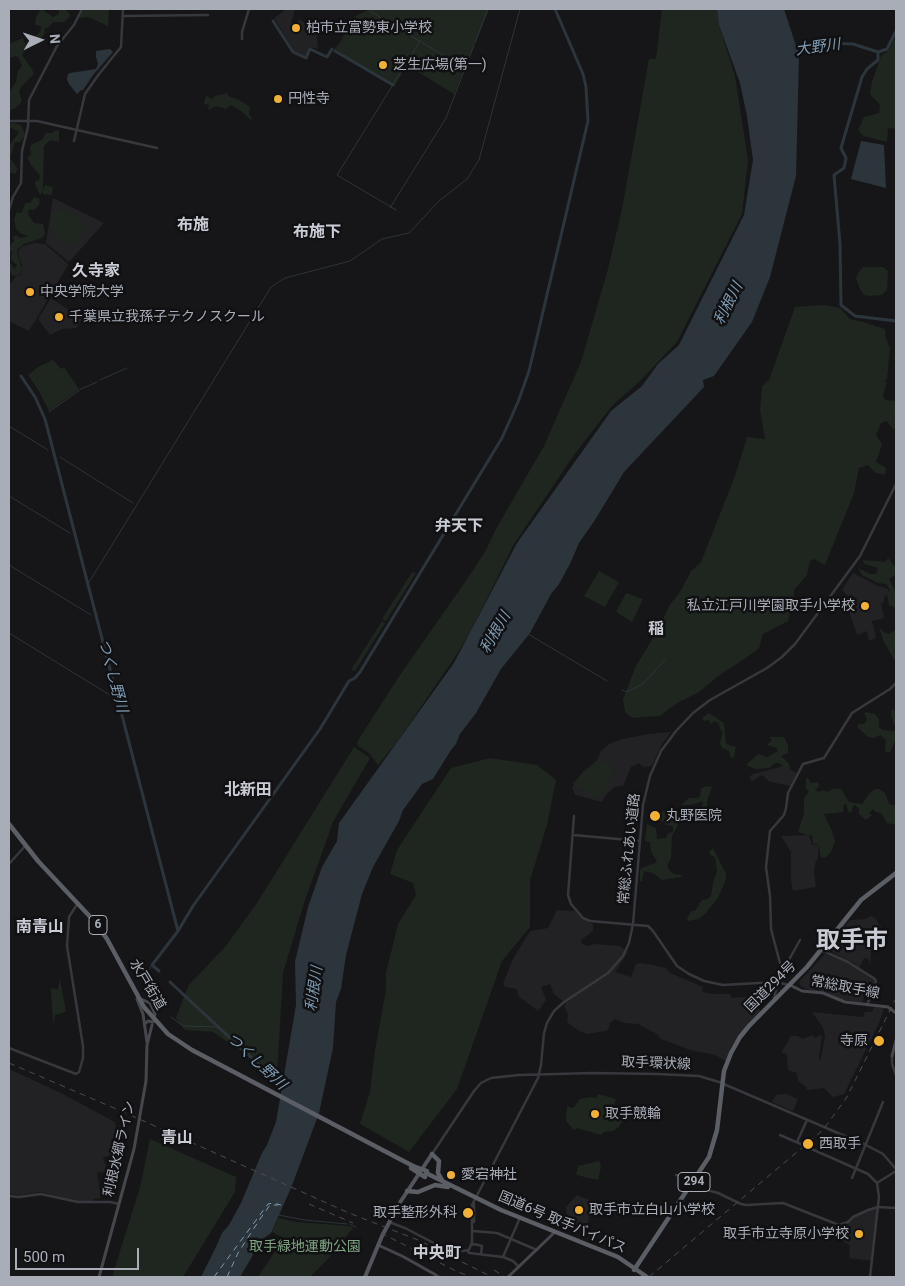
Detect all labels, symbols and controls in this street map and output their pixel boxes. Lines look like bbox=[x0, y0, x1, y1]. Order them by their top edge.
north arrow bbox=[15, 15, 65, 65]
place label: 柏市立富勢東小学校 bbox=[306, 20, 432, 36]
marker: 柏市立富勢東小学校 bbox=[290, 22, 302, 34]
text: N bbox=[47, 33, 63, 44]
water label: 大野川 bbox=[794, 36, 842, 60]
place label: 芝生広場(第一) bbox=[393, 57, 487, 73]
marker: 芝生広場(第一) bbox=[377, 59, 389, 71]
place label: 円性寺 bbox=[288, 91, 330, 107]
marker: 円性寺 bbox=[272, 93, 284, 105]
district label: 布施 bbox=[177, 216, 209, 236]
district label: 布施下 bbox=[293, 223, 341, 243]
district label: 久寺家 bbox=[72, 262, 120, 282]
water label: 利根川 bbox=[711, 280, 747, 328]
place label: 中央学院大学 bbox=[40, 284, 124, 300]
marker: 中央学院大学 bbox=[24, 286, 36, 298]
place label: 千葉県立我孫子テクノスクール bbox=[69, 309, 265, 325]
marker: 千葉県立我孫子テクノスクール bbox=[53, 311, 65, 323]
district label: 弁天下 bbox=[435, 517, 483, 537]
place label: 私立江戸川学園取手小学校 bbox=[687, 598, 855, 614]
marker: 私立江戸川学園取手小学校 bbox=[859, 600, 871, 612]
water label: 利根川 bbox=[477, 609, 515, 657]
district label: 稲 bbox=[648, 620, 664, 640]
water label: つくし野川 bbox=[94, 637, 130, 715]
district label: 北新田 bbox=[224, 781, 272, 801]
street label: 常総ふれあい道路 bbox=[616, 792, 644, 906]
place label: 丸野医院 bbox=[666, 808, 722, 824]
marker: 丸野医院 bbox=[648, 809, 662, 823]
road number: 6 bbox=[89, 916, 107, 934]
district label: 南青山 bbox=[16, 918, 64, 938]
district label: 取手市 bbox=[816, 928, 888, 956]
street label: 水戸街道 bbox=[125, 957, 169, 1013]
street label: 国道294号 bbox=[742, 958, 800, 1016]
water label: 利根川 bbox=[303, 965, 327, 1013]
street label: 常総取手線 bbox=[809, 973, 881, 1003]
water label: つくし野川 bbox=[222, 1030, 290, 1094]
place label: 寺原 bbox=[840, 1033, 868, 1049]
marker: 寺原 bbox=[872, 1034, 886, 1048]
street label: 取手環状線 bbox=[621, 1054, 691, 1074]
street label: 利根水郷ライン bbox=[101, 1099, 139, 1199]
place label: 取手競輪 bbox=[605, 1106, 661, 1122]
marker: 取手競輪 bbox=[589, 1108, 601, 1120]
district label: 青山 bbox=[161, 1129, 193, 1149]
place label: 西取手 bbox=[819, 1136, 861, 1152]
marker: 西取手 bbox=[801, 1137, 815, 1151]
place label: 愛宕神社 bbox=[461, 1167, 517, 1183]
marker: 愛宕神社 bbox=[445, 1169, 457, 1181]
road number: 294 bbox=[678, 1172, 710, 1192]
street label: 国道6号 取手バイパス bbox=[496, 1188, 628, 1258]
place label: 取手市立白山小学校 bbox=[589, 1202, 715, 1218]
marker: 取手市立白山小学校 bbox=[573, 1204, 585, 1216]
place label: 取手整形外科 bbox=[373, 1205, 457, 1221]
marker: 取手整形外科 bbox=[461, 1206, 475, 1220]
place label: 取手市立寺原小学校 bbox=[723, 1226, 849, 1242]
marker: 取手市立寺原小学校 bbox=[853, 1228, 865, 1240]
scale bar bbox=[18, 1238, 141, 1270]
park label: 取手緑地運動公園 bbox=[249, 1239, 361, 1255]
district label: 中央町 bbox=[413, 1244, 461, 1264]
text: 500 m bbox=[23, 1248, 65, 1266]

